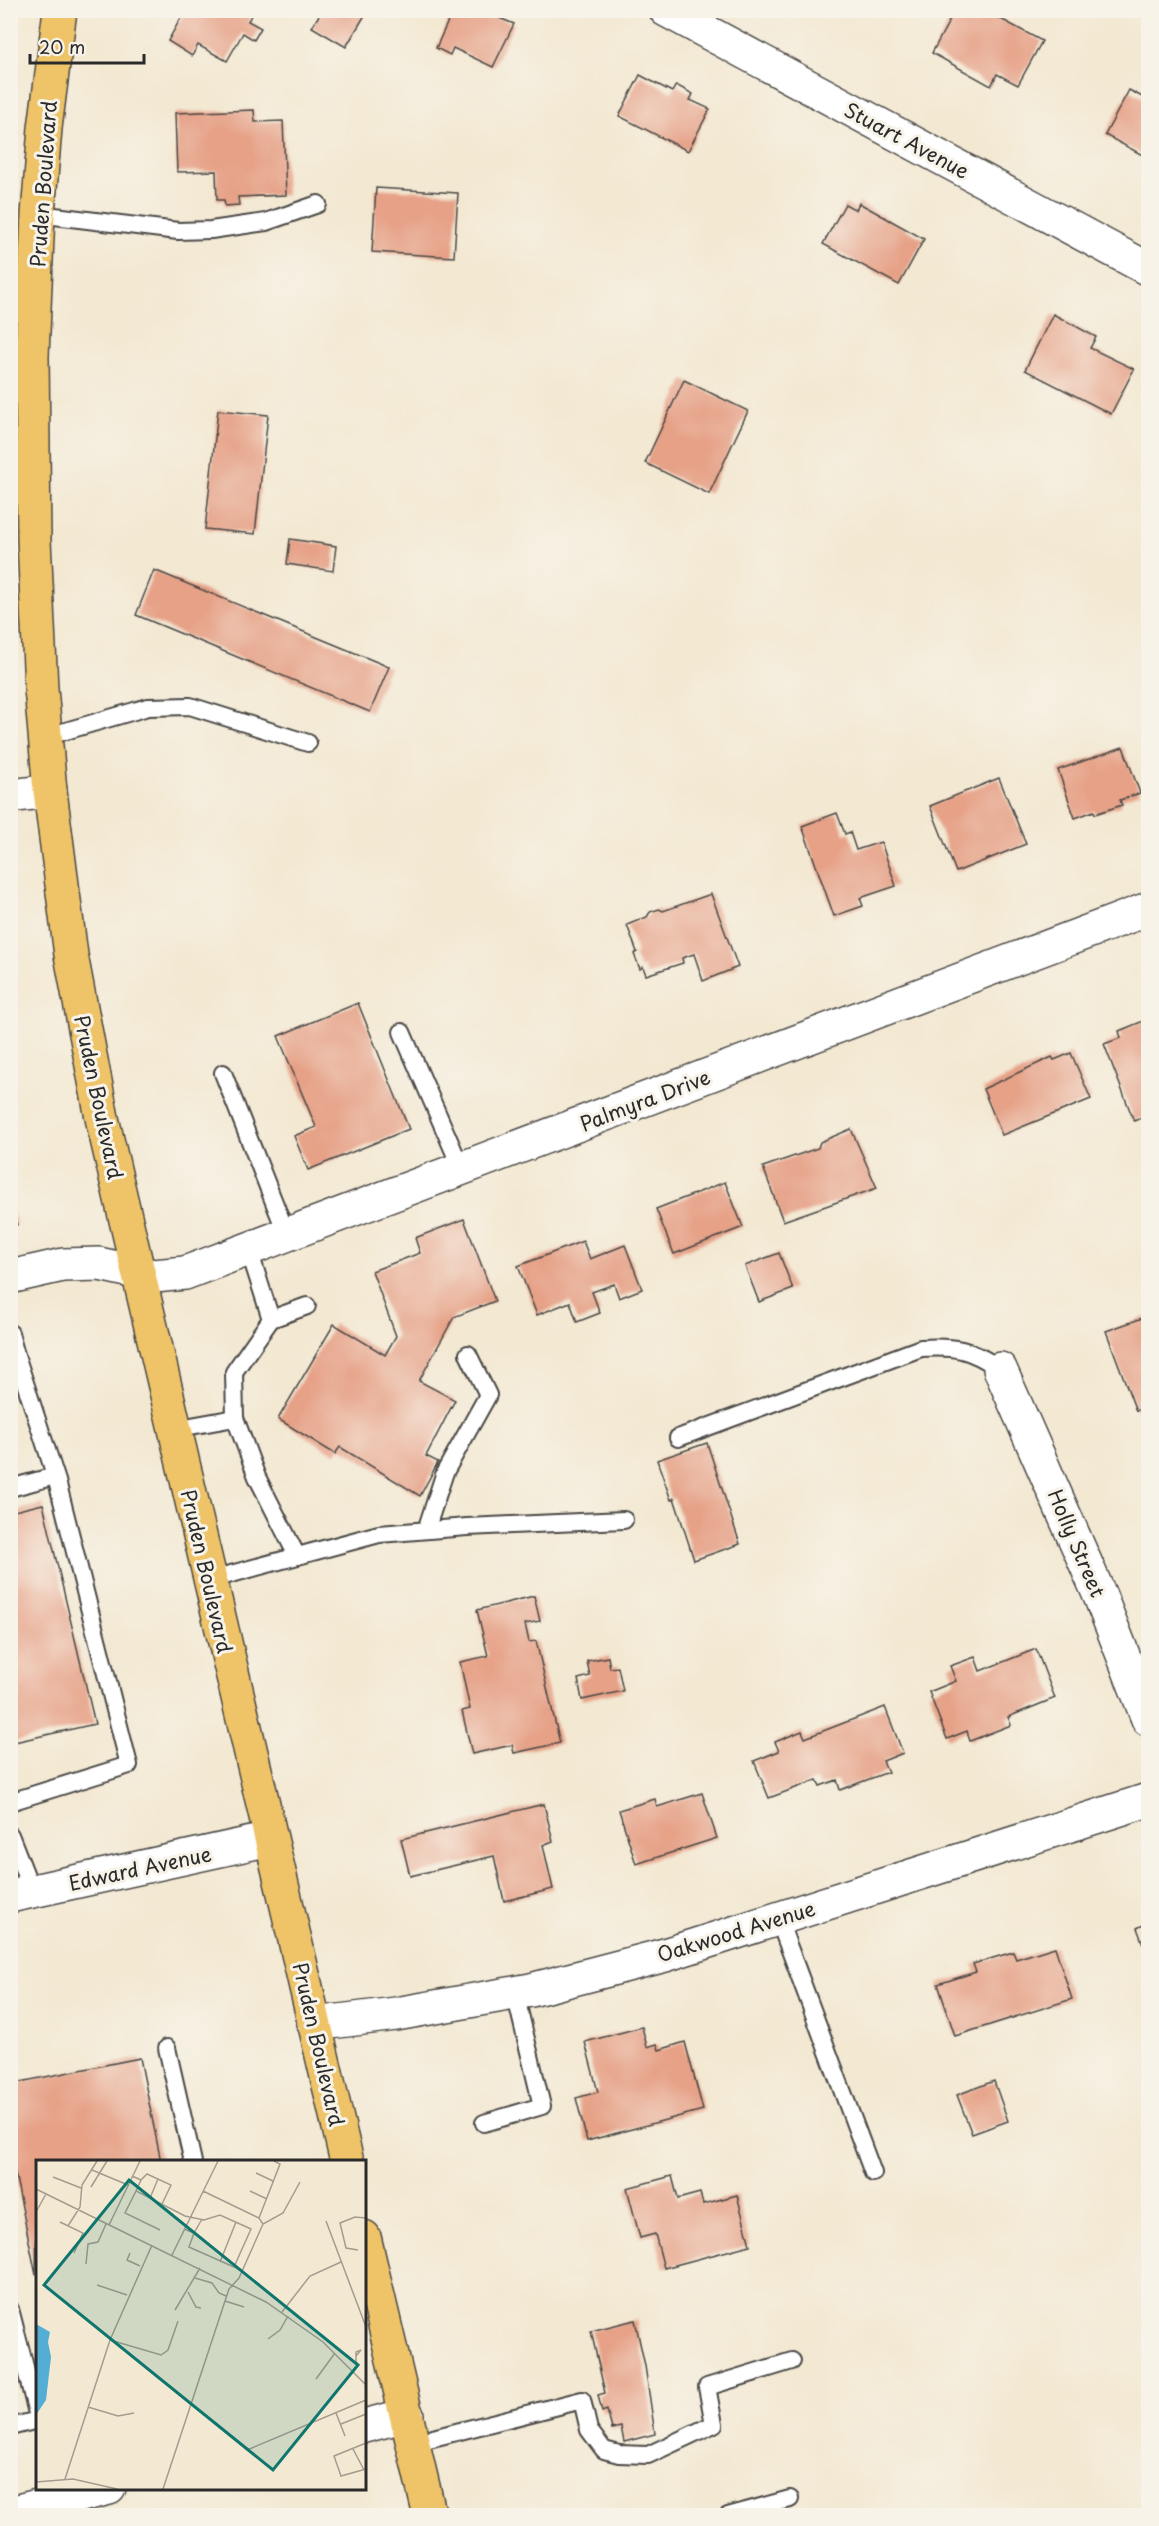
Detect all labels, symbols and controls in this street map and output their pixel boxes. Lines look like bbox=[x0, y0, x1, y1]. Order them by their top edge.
scale bar bbox=[30, 27, 144, 65]
text: 20 m bbox=[39, 33, 85, 60]
street label: Stuart Avenue bbox=[839, 94, 975, 186]
street label: Pruden Boulevard bbox=[22, 99, 64, 269]
street label: Pruden Boulevard bbox=[67, 1012, 131, 1182]
street label: Palmyra Drive bbox=[576, 1061, 715, 1139]
street label: Holly Street bbox=[1041, 1484, 1113, 1602]
street label: Pruden Boulevard bbox=[174, 1486, 240, 1656]
street label: Edward Avenue bbox=[66, 1838, 214, 1898]
street label: Oakwood Avenue bbox=[653, 1893, 819, 1969]
street label: Pruden Boulevard bbox=[286, 1959, 352, 2129]
inset map bbox=[36, 2160, 366, 2490]

